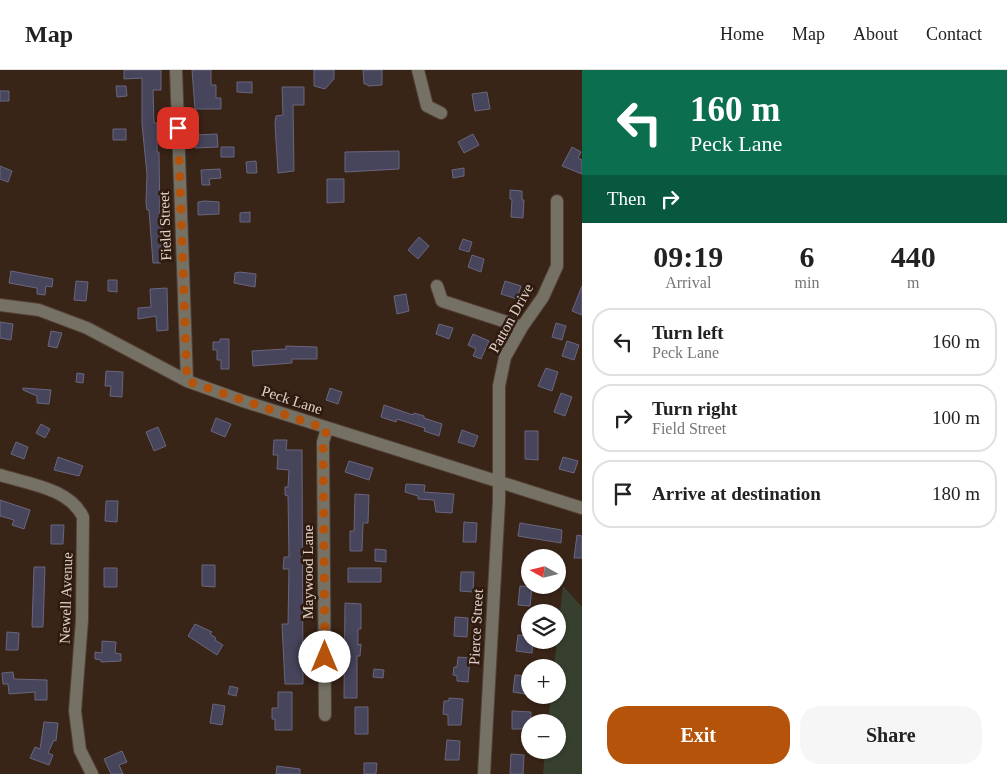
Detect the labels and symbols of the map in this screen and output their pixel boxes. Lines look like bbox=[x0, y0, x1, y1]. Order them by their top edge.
pin bbox=[157, 107, 199, 149]
street label: Field Street bbox=[156, 190, 174, 261]
street label: Patton Drive bbox=[486, 280, 537, 355]
street label: Peck Lane bbox=[260, 383, 325, 417]
street label: Maywood Lane bbox=[300, 524, 316, 619]
north arrow bbox=[521, 549, 566, 594]
street label: Newell Avenue bbox=[56, 552, 76, 644]
street label: Pierce Street bbox=[466, 588, 486, 665]
position arrow bbox=[298, 630, 350, 682]

